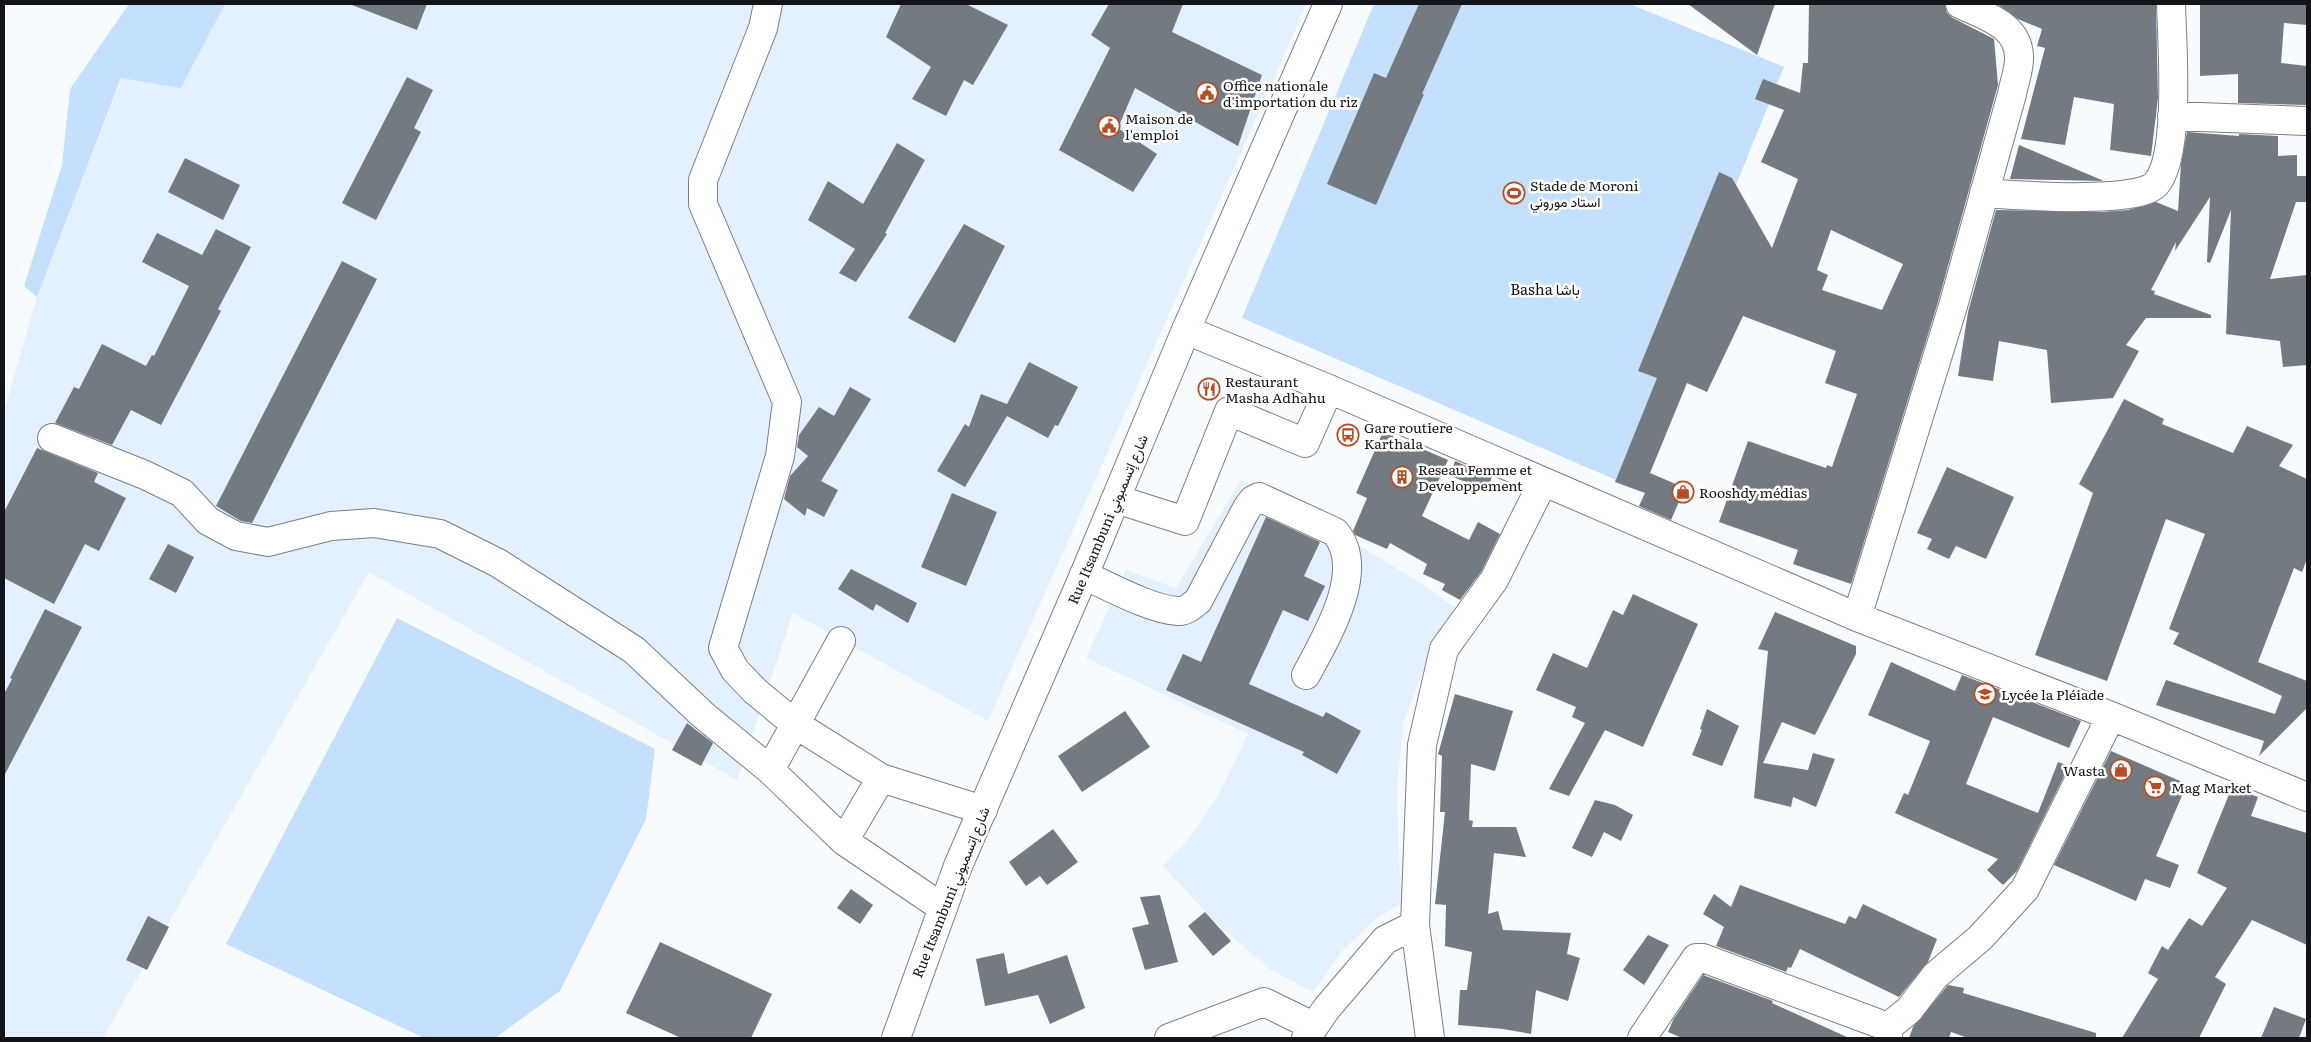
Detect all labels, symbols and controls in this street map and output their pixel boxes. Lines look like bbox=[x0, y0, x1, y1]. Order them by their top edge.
place label: Office nationale d'importation du riz bbox=[1223, 75, 1358, 111]
public building icon: Office nationale d'importation du riz bbox=[1195, 81, 1219, 105]
place label: Maison de l'emploi bbox=[1125, 108, 1193, 144]
public building icon: Maison de l'emploi bbox=[1097, 114, 1121, 138]
place label: Stade de Moroni استاد موروني bbox=[1530, 175, 1639, 214]
sports icon: Stade de Moroni استاد موروني bbox=[1502, 181, 1526, 205]
district label: Basha باشا bbox=[1510, 277, 1580, 300]
place label: Restaurant Masha Adhahu bbox=[1225, 371, 1326, 407]
restaurant icon: Restaurant Masha Adhahu bbox=[1197, 377, 1221, 401]
place label: Gare routiere Karthala bbox=[1364, 417, 1453, 453]
bus stop icon: Gare routiere Karthala bbox=[1336, 423, 1360, 447]
street label: Rue Itsambuni شارع إتسمبوني bbox=[1062, 431, 1155, 608]
place label: Reseau Femme et Developpement bbox=[1418, 459, 1532, 495]
building icon: Reseau Femme et Developpement bbox=[1390, 465, 1414, 489]
shop icon: Rooshdy médias bbox=[1671, 480, 1695, 504]
place label: Rooshdy médias bbox=[1699, 482, 1807, 502]
school or university icon: Lycée la Pléiade bbox=[1973, 682, 1997, 706]
place label: Lycée la Pléiade bbox=[2001, 684, 2104, 704]
shop icon: Wasta bbox=[2109, 758, 2133, 782]
place label: Wasta bbox=[2063, 760, 2105, 780]
supermarket icon: Mag Market bbox=[2143, 775, 2167, 799]
place label: Mag Market bbox=[2171, 777, 2252, 797]
street label: Rue Itsambuni شارع إتسمبوني bbox=[907, 804, 996, 982]

